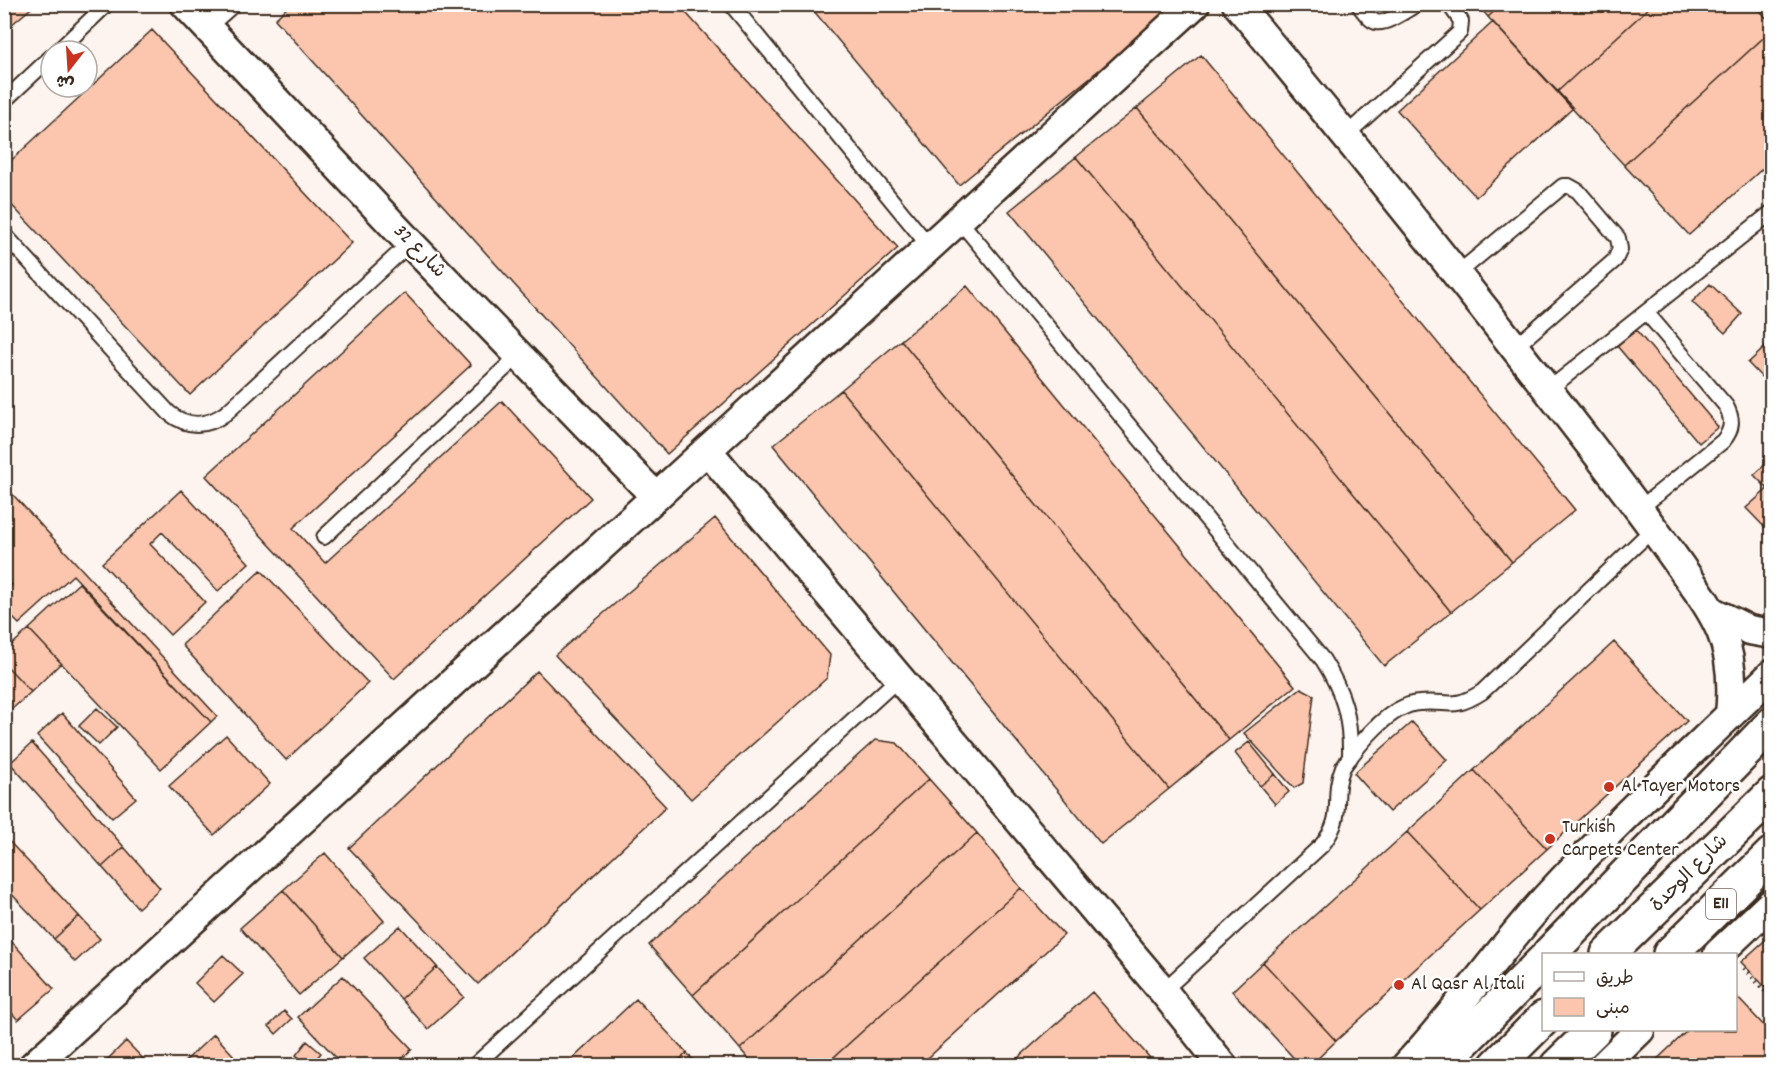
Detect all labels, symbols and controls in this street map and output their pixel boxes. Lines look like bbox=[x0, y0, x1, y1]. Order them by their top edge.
north arrow bbox=[39, 39, 99, 99]
text: ش bbox=[54, 67, 77, 95]
street label: شارع 32 bbox=[386, 219, 452, 285]
place label: Al Tayer Motors bbox=[1621, 773, 1740, 801]
marker: Al Tayer Motors bbox=[1602, 780, 1616, 794]
place label: Turkish Carpets Center bbox=[1562, 814, 1679, 865]
street label: شارع الوحدة bbox=[1645, 829, 1735, 919]
marker: Turkish Carpets Center bbox=[1543, 832, 1557, 846]
road number: E11 bbox=[1706, 889, 1736, 919]
legend bbox=[1542, 953, 1737, 1031]
text: طريق bbox=[1596, 967, 1634, 992]
place label: Al Qasr Al Itali bbox=[1411, 971, 1525, 999]
marker: Al Qasr Al Itali bbox=[1392, 978, 1406, 992]
text: مبنى bbox=[1596, 997, 1630, 1022]

